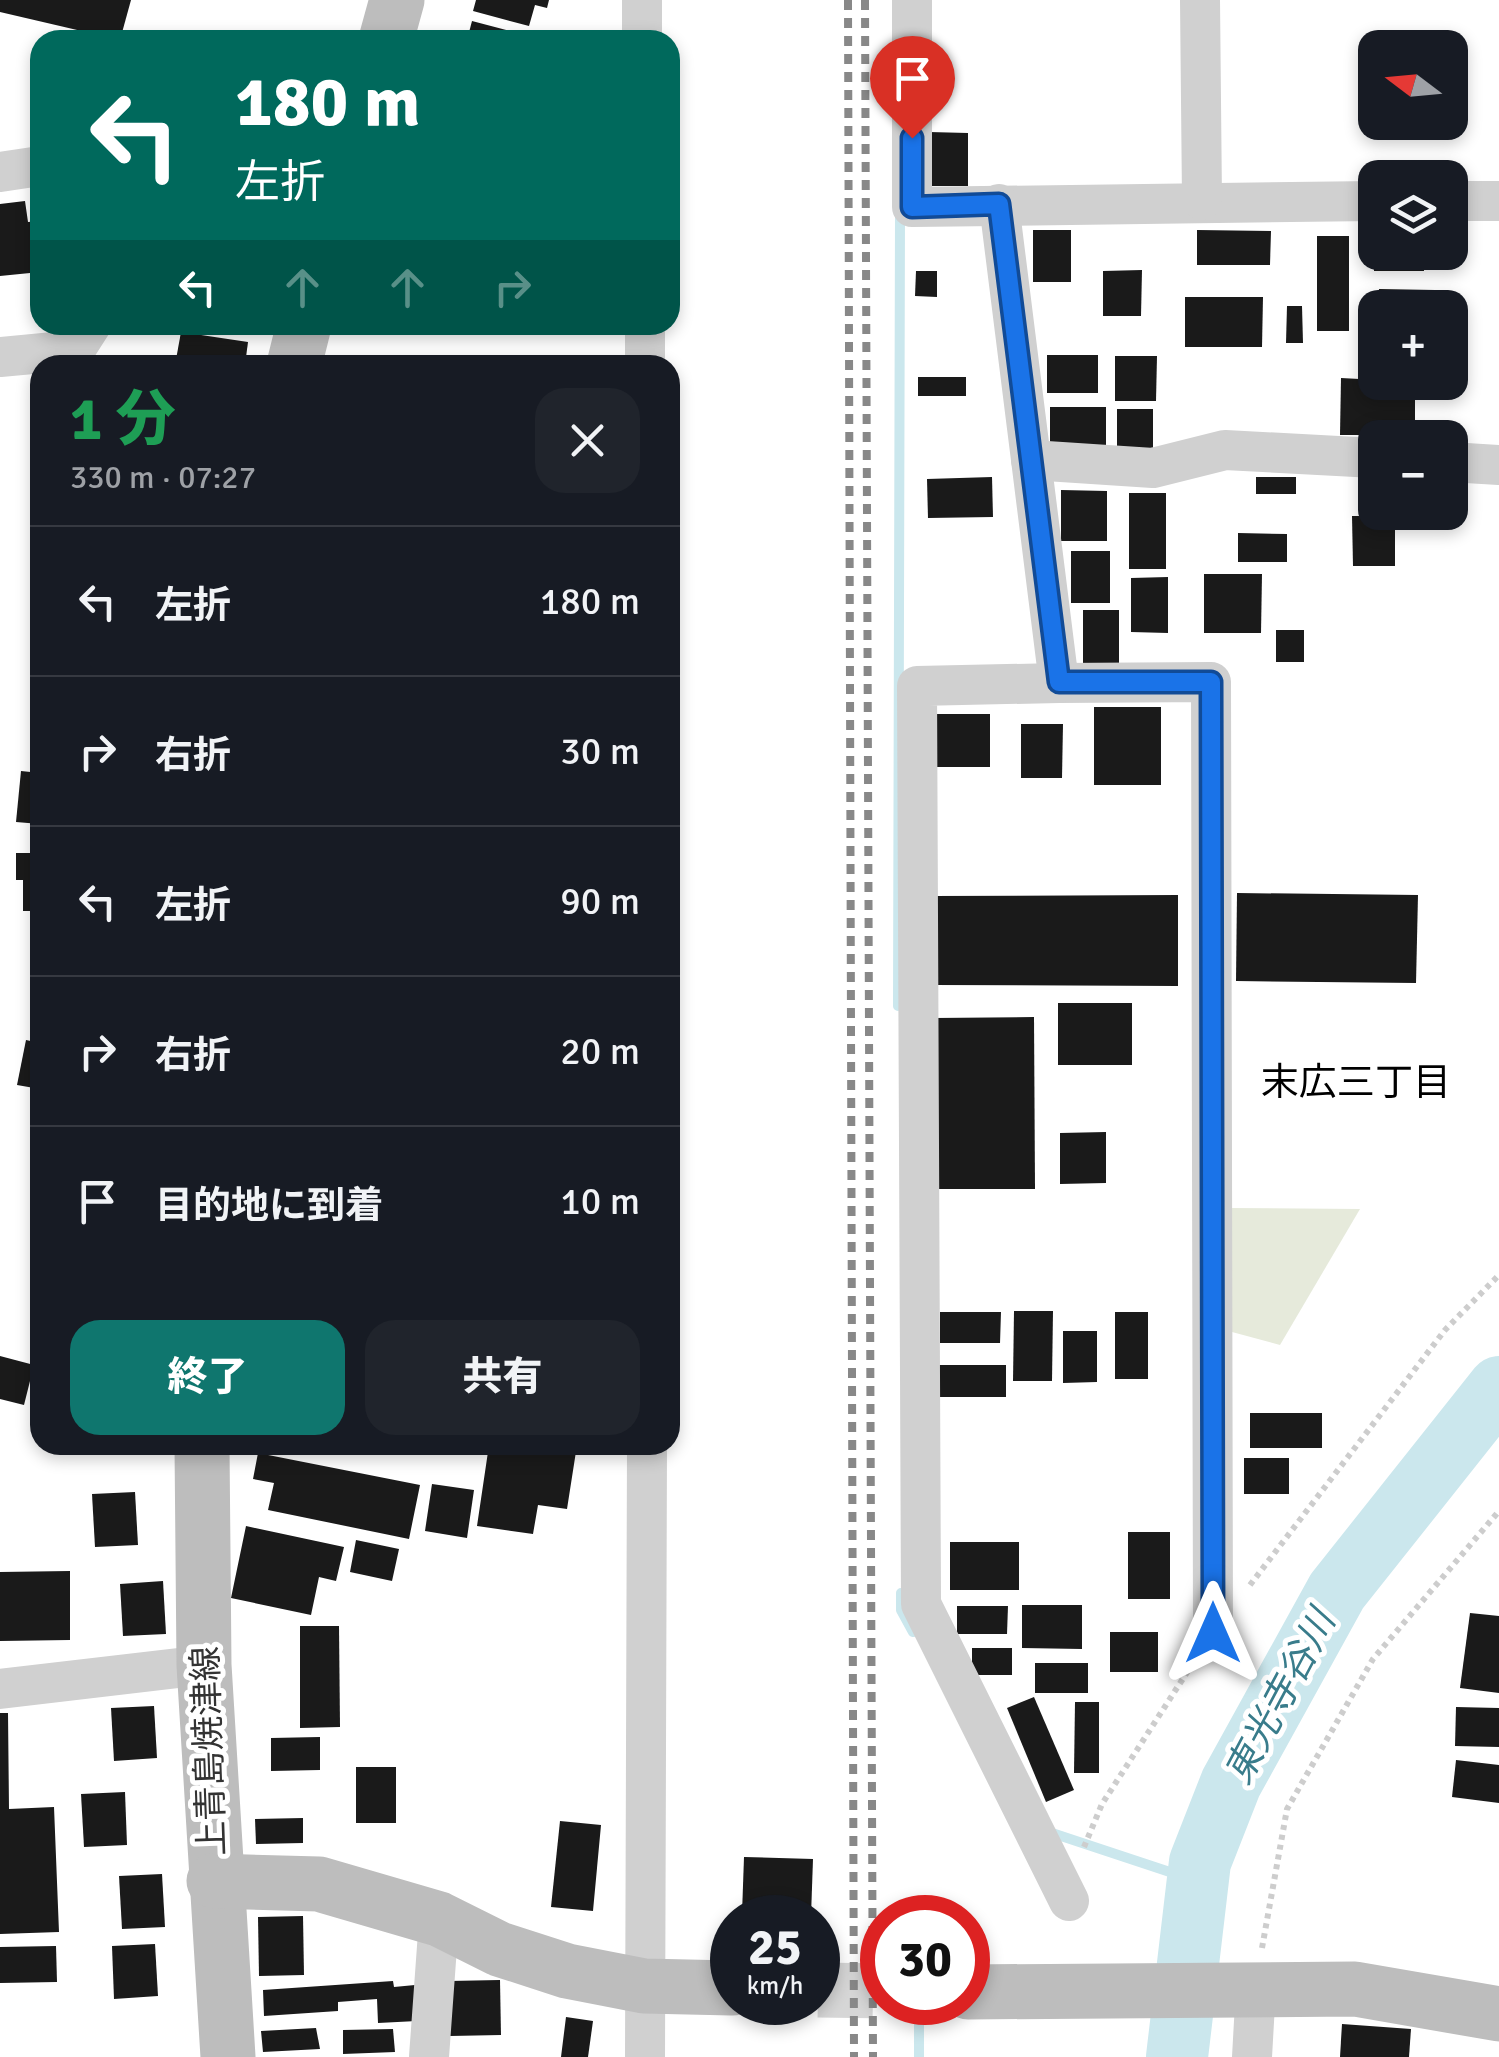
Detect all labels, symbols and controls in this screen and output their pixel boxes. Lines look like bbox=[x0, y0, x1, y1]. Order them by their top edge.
north arrow bbox=[1358, 30, 1468, 140]
map controls bbox=[1358, 30, 1468, 530]
pin bbox=[870, 36, 955, 139]
icon: arrive bbox=[885, 51, 940, 106]
text: 180 m bbox=[235, 59, 420, 145]
icon: left bbox=[70, 70, 200, 200]
text: 左折 bbox=[235, 155, 325, 210]
button: layers bbox=[1358, 160, 1468, 270]
icon: left bbox=[170, 260, 225, 315]
icon: ahead bbox=[275, 260, 330, 315]
icon: ahead bbox=[380, 260, 435, 315]
icon: right bbox=[485, 260, 540, 315]
button: + bbox=[1358, 290, 1468, 400]
text: 1 分 bbox=[70, 383, 176, 457]
button: close bbox=[535, 388, 640, 493]
button: − bbox=[1358, 420, 1468, 530]
text: 330 m · 07:27 bbox=[70, 458, 256, 497]
icon: left bbox=[70, 574, 125, 629]
text: 180 m bbox=[540, 578, 640, 625]
text: 左折 bbox=[155, 582, 231, 629]
icon: right bbox=[70, 724, 125, 779]
text: 30 m bbox=[560, 728, 640, 775]
text: 右折 bbox=[155, 732, 231, 779]
icon: left bbox=[70, 874, 125, 929]
text: 90 m bbox=[560, 878, 640, 925]
text: 左折 bbox=[155, 882, 231, 929]
icon: right bbox=[70, 1024, 125, 1079]
text: 20 m bbox=[560, 1028, 640, 1075]
text: 右折 bbox=[155, 1032, 231, 1079]
district label: 末広三丁目 bbox=[1261, 1059, 1451, 1106]
icon: arrive bbox=[70, 1174, 125, 1229]
text: 10 m bbox=[560, 1178, 640, 1225]
text: 目的地に到着 bbox=[155, 1182, 383, 1229]
button: 終了 bbox=[70, 1320, 345, 1435]
button: 共有 bbox=[365, 1320, 640, 1435]
position arrow bbox=[1161, 1581, 1265, 1685]
water label: 東光寺谷川 bbox=[1215, 1599, 1347, 1792]
street label: 上青島焼津線 bbox=[184, 1645, 234, 1857]
speed limit sign: 30 bbox=[860, 1895, 990, 2025]
text: 25 bbox=[748, 1917, 802, 1979]
text: km/h bbox=[747, 1970, 803, 2001]

